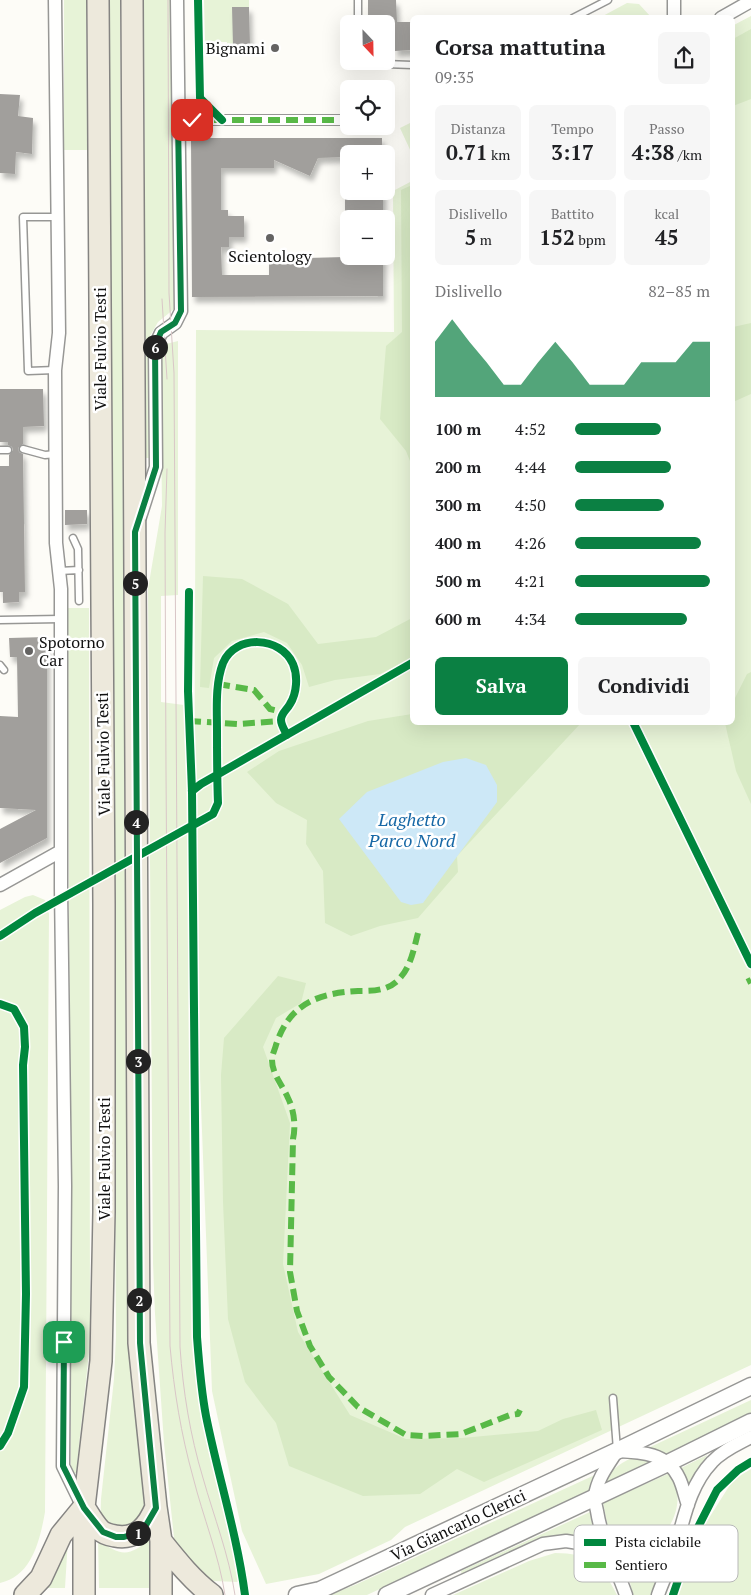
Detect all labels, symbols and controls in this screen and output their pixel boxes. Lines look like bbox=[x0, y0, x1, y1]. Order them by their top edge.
north arrow bbox=[340, 15, 395, 70]
map controls bbox=[340, 15, 395, 265]
text: Corsa mattutina bbox=[435, 32, 606, 61]
button: share bbox=[658, 32, 710, 84]
place label: Bignami bbox=[206, 37, 265, 59]
marker: Bignami bbox=[269, 42, 281, 54]
text: 09:35 bbox=[435, 66, 474, 88]
button: locate bbox=[340, 80, 395, 135]
pin bbox=[171, 99, 213, 141]
icon: check bbox=[178, 106, 206, 134]
text: Distanza bbox=[451, 119, 506, 138]
text: Tempo bbox=[551, 119, 594, 138]
text: Passo bbox=[649, 119, 684, 138]
text: 0.71 bbox=[446, 138, 488, 166]
text: 3:17 bbox=[551, 138, 594, 166]
text: 4:38 bbox=[632, 138, 674, 166]
button: + bbox=[340, 145, 395, 200]
text: km bbox=[488, 145, 510, 164]
text: /km bbox=[674, 145, 702, 164]
text: Dislivello bbox=[449, 204, 508, 223]
text: Battito bbox=[551, 204, 594, 223]
text: kcal bbox=[654, 204, 679, 223]
button: − bbox=[340, 210, 395, 265]
text: 5 bbox=[464, 223, 476, 251]
text: 152 bbox=[539, 223, 575, 251]
text: 45 bbox=[655, 223, 679, 251]
text: m bbox=[476, 230, 492, 249]
text: bpm bbox=[575, 230, 606, 249]
marker: Scientology bbox=[264, 232, 276, 244]
place label: Scientology bbox=[228, 245, 313, 267]
text: Dislivello bbox=[435, 280, 502, 302]
text: 82–85 m bbox=[648, 280, 710, 302]
street label: Viale Fulvio Testi bbox=[89, 287, 111, 411]
pin: 6 bbox=[142, 334, 168, 360]
text: 6 bbox=[152, 338, 159, 357]
text: 100 m bbox=[435, 418, 481, 440]
text: 4:52 bbox=[515, 418, 546, 440]
text: 200 m bbox=[435, 456, 481, 478]
text: 4:44 bbox=[515, 456, 546, 478]
text: 300 m bbox=[435, 494, 481, 516]
text: 4:50 bbox=[515, 494, 546, 516]
text: 400 m bbox=[435, 532, 481, 554]
text: 4:26 bbox=[515, 532, 546, 554]
pin: 5 bbox=[122, 570, 148, 596]
text: 500 m bbox=[435, 570, 481, 592]
text: 4:21 bbox=[515, 570, 546, 592]
text: 5 bbox=[132, 574, 139, 593]
text: 600 m bbox=[435, 608, 481, 630]
text: 4:34 bbox=[515, 608, 546, 630]
place label: Spotorno Car bbox=[39, 631, 105, 671]
marker: Spotorno Car bbox=[23, 645, 35, 657]
button: Salva bbox=[435, 657, 568, 715]
button: Condividi bbox=[578, 657, 710, 715]
street label: Viale Fulvio Testi bbox=[91, 692, 115, 816]
water label: Laghetto Parco Nord bbox=[368, 807, 456, 852]
pin: 4 bbox=[124, 810, 148, 834]
text: 4 bbox=[133, 813, 140, 832]
pin: 3 bbox=[126, 1048, 150, 1074]
text: 3 bbox=[135, 1052, 142, 1071]
street label: Viale Fulvio Testi bbox=[93, 1097, 115, 1221]
pin: 2 bbox=[126, 1288, 152, 1312]
text: 2 bbox=[136, 1291, 143, 1310]
pin bbox=[43, 1321, 85, 1363]
icon: arrive bbox=[50, 1328, 78, 1356]
street label: Via Giancarlo Clerici bbox=[387, 1484, 529, 1566]
pin: 1 bbox=[126, 1520, 150, 1546]
text: 1 bbox=[135, 1524, 142, 1543]
legend bbox=[574, 1525, 738, 1582]
text: Pista ciclabile bbox=[615, 1532, 701, 1551]
text: Sentiero bbox=[615, 1555, 668, 1574]

